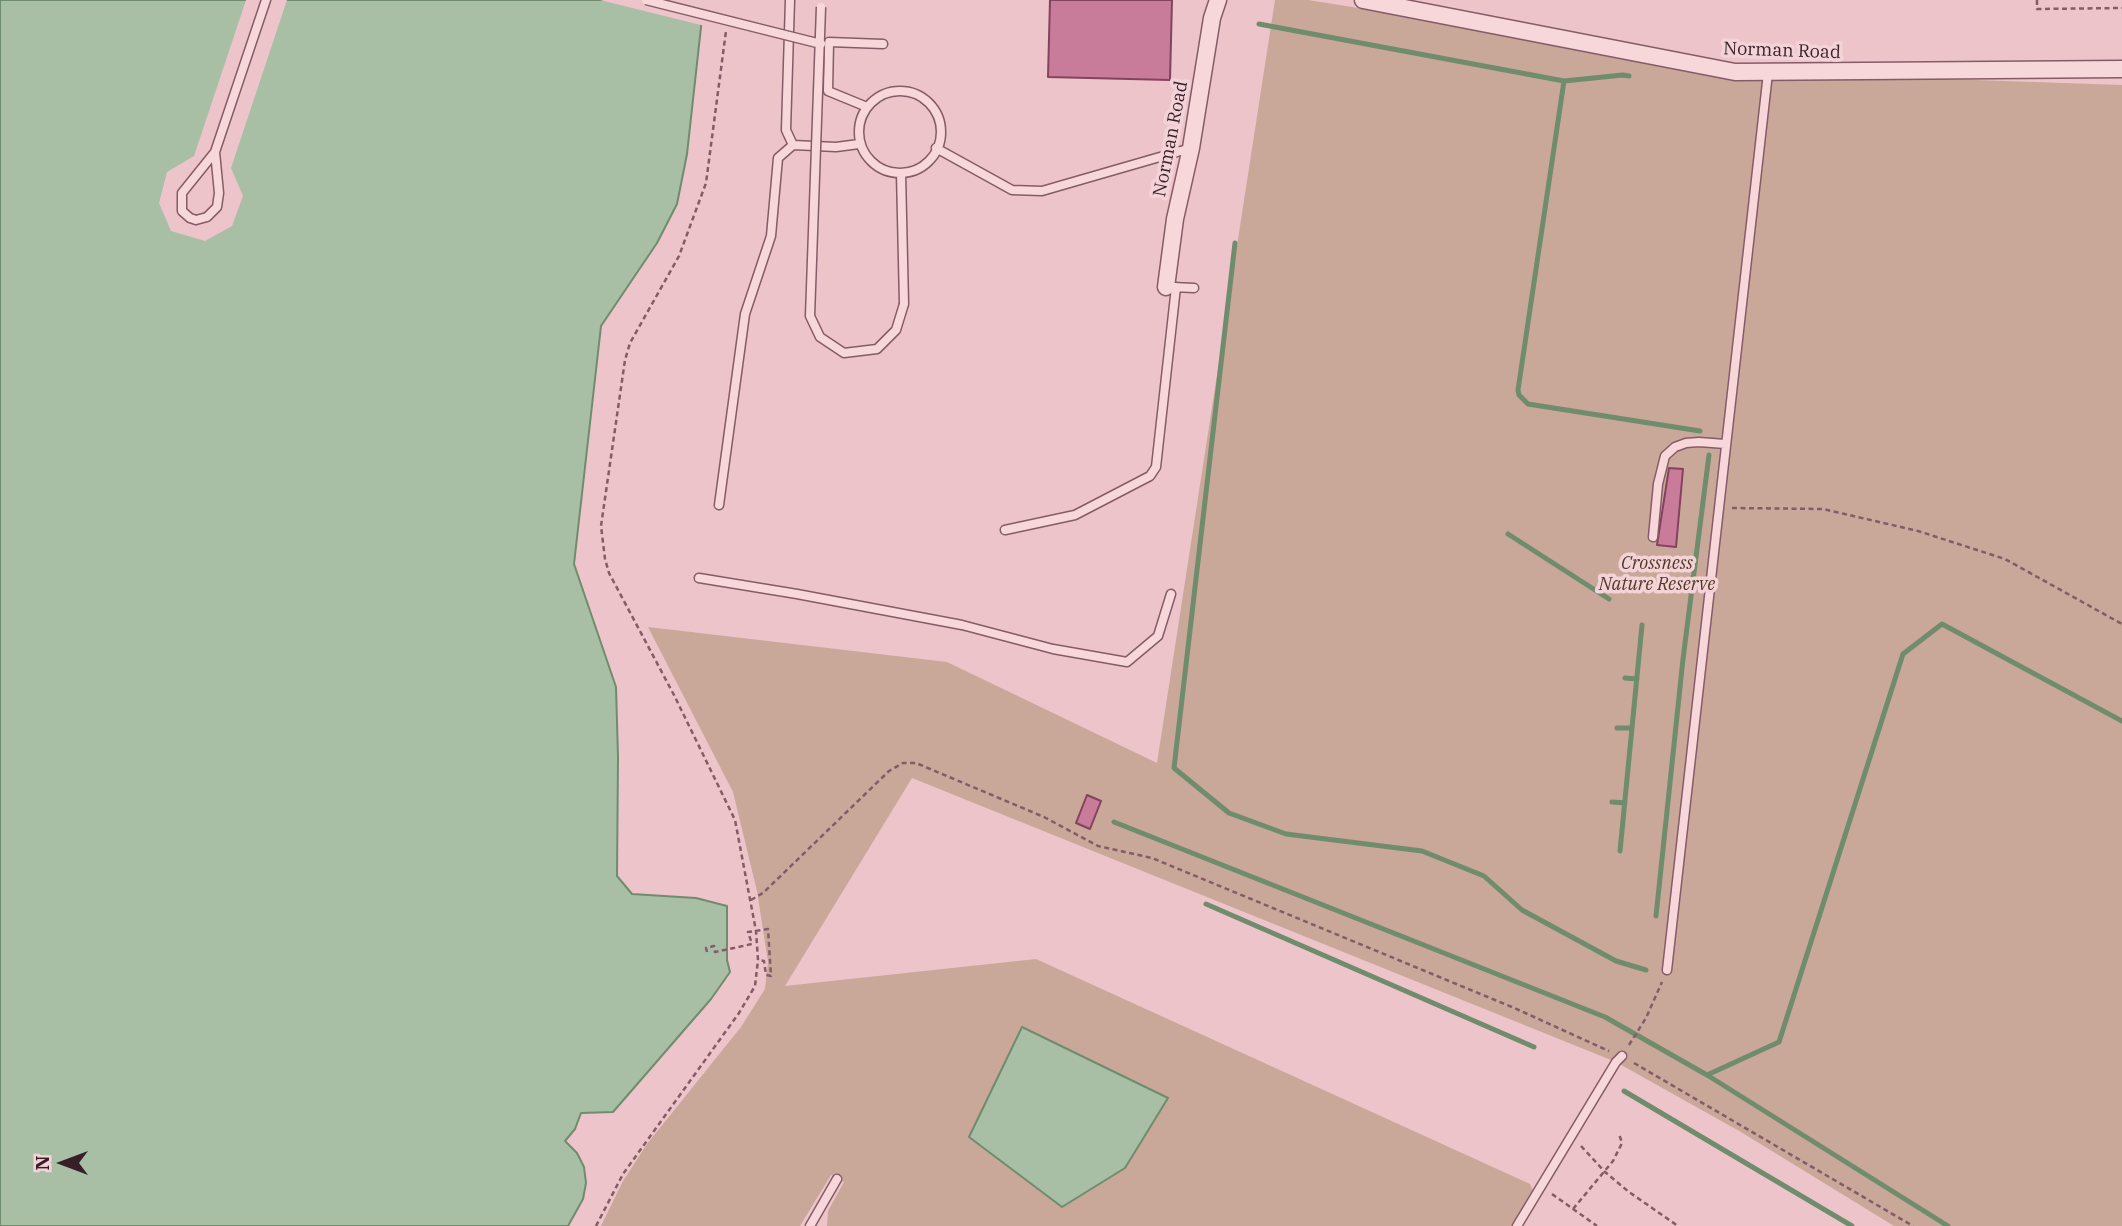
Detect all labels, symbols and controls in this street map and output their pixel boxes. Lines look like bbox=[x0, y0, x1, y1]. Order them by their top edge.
street label: Norman Road bbox=[1723, 38, 1841, 64]
street label: Norman Road bbox=[1149, 79, 1193, 199]
park label: Crossness Nature Reserve bbox=[1599, 553, 1715, 596]
north arrow bbox=[28, 1128, 98, 1198]
text: N bbox=[30, 1155, 54, 1171]

